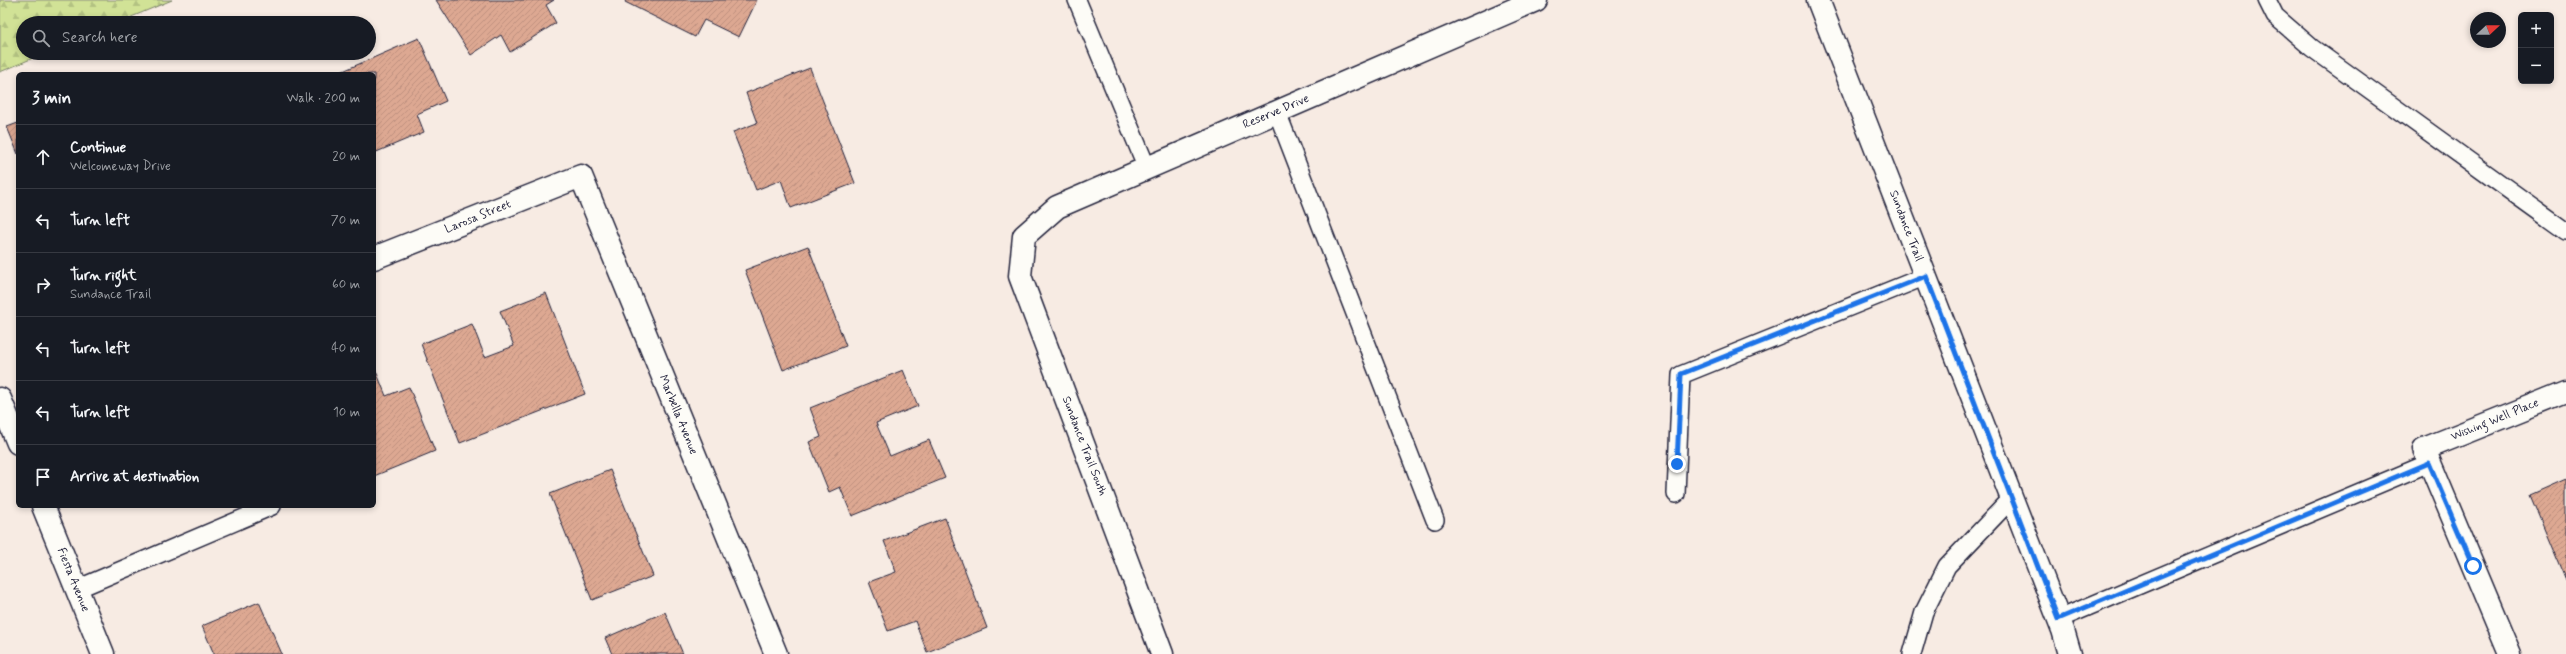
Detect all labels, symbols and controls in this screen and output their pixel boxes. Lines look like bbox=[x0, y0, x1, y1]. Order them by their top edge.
north arrow bbox=[2470, 12, 2506, 48]
map controls bbox=[2518, 12, 2554, 84]
button: + bbox=[2518, 12, 2554, 48]
search box bbox=[16, 16, 376, 60]
icon: search bbox=[30, 27, 52, 49]
text: Search here bbox=[62, 28, 138, 48]
button: − bbox=[2518, 48, 2554, 84]
text: 3 min bbox=[32, 87, 71, 109]
text: Walk · 200 m bbox=[286, 90, 360, 107]
street label: Reserve Drive bbox=[1240, 91, 1312, 133]
text: Continue bbox=[70, 138, 126, 158]
icon: ahead bbox=[32, 146, 54, 168]
text: 20 m bbox=[332, 148, 360, 165]
text: Welcomeway Drive bbox=[70, 158, 171, 175]
street label: Sundance Trail bbox=[1885, 188, 1927, 264]
street label: Larosa Street bbox=[442, 196, 514, 238]
icon: left bbox=[32, 210, 54, 232]
text: Turn left bbox=[70, 211, 130, 231]
text: 70 m bbox=[331, 212, 360, 229]
text: Turn right bbox=[70, 266, 137, 286]
icon: right bbox=[32, 274, 54, 296]
text: 60 m bbox=[332, 276, 360, 293]
text: Sundance Trail bbox=[70, 286, 151, 303]
icon: left bbox=[32, 338, 54, 360]
text: Turn left bbox=[70, 339, 130, 359]
text: 40 m bbox=[331, 340, 360, 357]
street label: Marbella Avenue bbox=[655, 373, 701, 457]
street label: Sundance Trail South bbox=[1058, 394, 1110, 498]
street label: Wishing Well Place bbox=[2449, 395, 2542, 446]
icon: left bbox=[32, 402, 54, 424]
text: Turn left bbox=[70, 403, 130, 423]
text: 10 m bbox=[333, 404, 360, 421]
route end bbox=[1668, 455, 1686, 473]
icon: arrive bbox=[32, 466, 54, 488]
text: Arrive at destination bbox=[70, 467, 199, 487]
street label: Fiesta Avenue bbox=[53, 545, 93, 615]
route start bbox=[2464, 557, 2482, 575]

